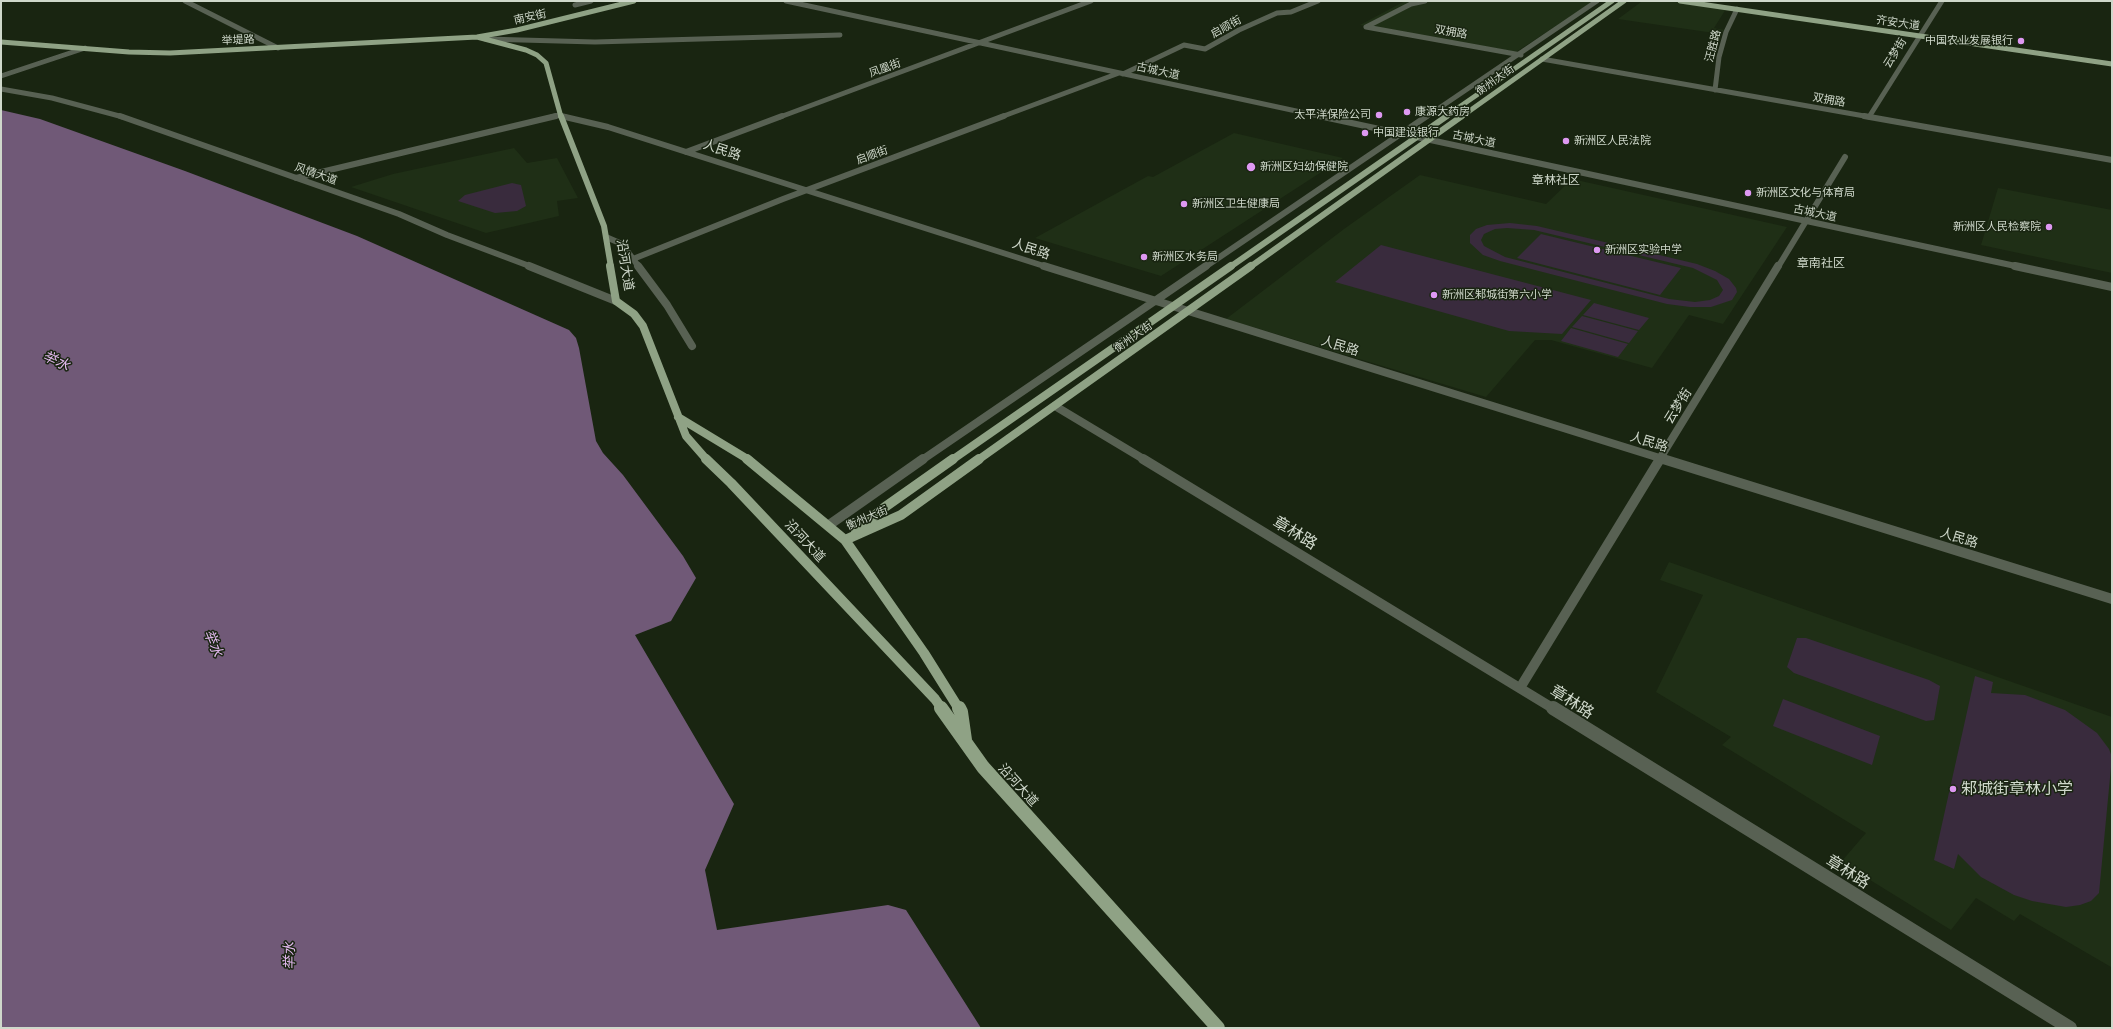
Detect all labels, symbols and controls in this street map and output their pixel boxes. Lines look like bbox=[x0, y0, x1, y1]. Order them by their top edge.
street label: 南安街 bbox=[512, 7, 548, 27]
street label: 启顺街 bbox=[1208, 13, 1244, 41]
street label: 齐安大道 bbox=[1875, 13, 1921, 33]
street label: 双拥路 bbox=[1434, 23, 1468, 41]
street label: 汪胜路 bbox=[1703, 28, 1723, 64]
street label: 举堤路 bbox=[221, 33, 255, 47]
place label: 中国农业发展银行 bbox=[1925, 34, 2013, 48]
street label: 云梦街 bbox=[1881, 36, 1909, 70]
marker: 中国农业发展银行 bbox=[2016, 36, 2026, 46]
street label: 凤凰街 bbox=[867, 56, 903, 80]
street label: 古城大道 bbox=[1135, 60, 1181, 82]
street label: 衡州大街 bbox=[1473, 62, 1517, 98]
street label: 双拥路 bbox=[1812, 91, 1846, 109]
place label: 康源大药房 bbox=[1415, 105, 1470, 119]
marker: 康源大药房 bbox=[1402, 107, 1412, 117]
place label: 太平洋保险公司 bbox=[1294, 108, 1371, 122]
marker: 太平洋保险公司 bbox=[1374, 110, 1384, 120]
place label: 中国建设银行 bbox=[1373, 126, 1439, 140]
marker: 中国建设银行 bbox=[1360, 128, 1370, 138]
street label: 古城大道 bbox=[1451, 128, 1497, 150]
place label: 新洲区人民法院 bbox=[1574, 134, 1651, 148]
marker: 新洲区人民法院 bbox=[1561, 136, 1571, 146]
street label: 人民路 bbox=[701, 137, 743, 163]
street label: 启顺街 bbox=[854, 143, 890, 167]
place label: 新洲区妇幼保健院 bbox=[1260, 160, 1348, 174]
street label: 风情大道 bbox=[293, 161, 339, 187]
marker: 新洲区妇幼保健院 bbox=[1245, 161, 1257, 173]
district label: 章林社区 bbox=[1532, 173, 1580, 187]
place label: 新洲区文化与体育局 bbox=[1756, 186, 1855, 200]
marker: 新洲区文化与体育局 bbox=[1743, 188, 1753, 198]
place label: 新洲区卫生健康局 bbox=[1192, 197, 1280, 211]
marker: 新洲区卫生健康局 bbox=[1179, 199, 1189, 209]
street label: 古城大道 bbox=[1792, 202, 1838, 224]
place label: 新洲区人民检察院 bbox=[1953, 220, 2041, 234]
marker: 新洲区人民检察院 bbox=[2044, 222, 2054, 232]
street label: 人民路 bbox=[1010, 236, 1052, 262]
street label: 沿河大道 bbox=[613, 238, 637, 292]
place label: 新洲区实验中学 bbox=[1605, 243, 1682, 257]
marker: 新洲区实验中学 bbox=[1592, 245, 1602, 255]
place label: 新洲区水务局 bbox=[1152, 250, 1218, 264]
marker: 新洲区水务局 bbox=[1139, 252, 1149, 262]
district label: 章南社区 bbox=[1797, 256, 1845, 270]
place label: 新洲区邾城街第六小学 bbox=[1442, 288, 1552, 302]
marker: 新洲区邾城街第六小学 bbox=[1429, 290, 1439, 300]
street label: 衡州大街 bbox=[1111, 319, 1155, 355]
street label: 人民路 bbox=[1319, 333, 1361, 359]
water label: 举水 bbox=[40, 347, 72, 375]
street label: 云梦街 bbox=[1661, 385, 1695, 427]
street label: 人民路 bbox=[1628, 429, 1670, 455]
street label: 衡州大街 bbox=[844, 503, 890, 533]
street label: 章林路 bbox=[1269, 512, 1321, 554]
street label: 沿河大道 bbox=[782, 517, 828, 565]
street label: 人民路 bbox=[1938, 525, 1980, 551]
water label: 举水 bbox=[200, 627, 226, 659]
street label: 章林路 bbox=[1547, 681, 1597, 723]
street label: 沿河大道 bbox=[995, 760, 1041, 810]
place label: 邾城街章林小学 bbox=[1961, 779, 2073, 799]
marker: 邾城街章林小学 bbox=[1948, 784, 1958, 794]
street label: 章林路 bbox=[1823, 851, 1873, 893]
water label: 举水 bbox=[282, 942, 298, 970]

